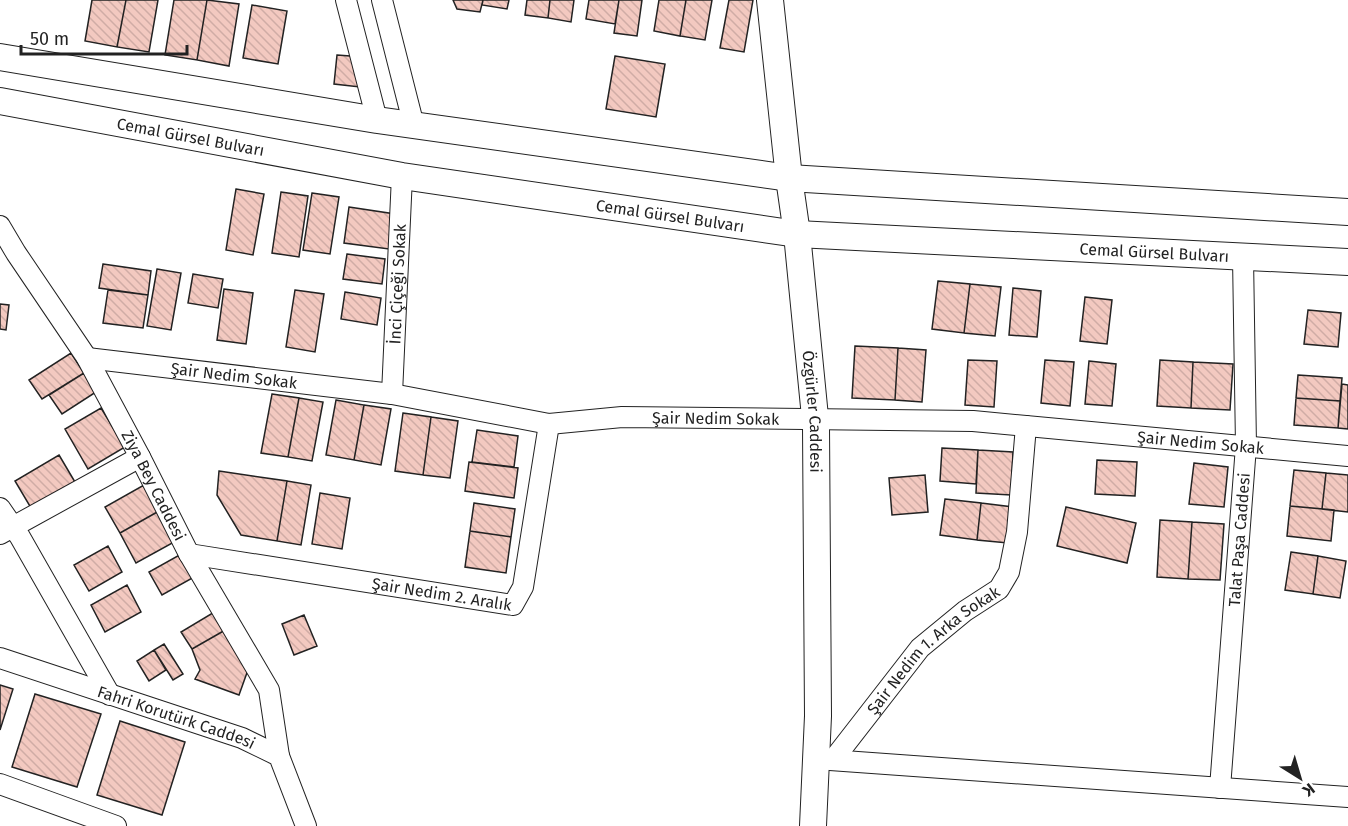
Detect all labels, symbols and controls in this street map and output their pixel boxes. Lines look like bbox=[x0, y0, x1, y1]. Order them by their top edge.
scale bar bbox=[21, 18, 188, 56]
text: 50 m bbox=[30, 28, 69, 50]
street label: Cemal Gürsel Bulvarı bbox=[115, 114, 266, 160]
street label: Cemal Gürsel Bulvarı bbox=[595, 195, 746, 236]
street label: İnci Çiçeği Sokak bbox=[384, 223, 409, 345]
street label: Cemal Gürsel Bulvarı bbox=[1079, 239, 1230, 265]
street label: Özgürler Caddesi bbox=[799, 350, 826, 473]
street label: Şair Nedim Sokak bbox=[170, 358, 299, 392]
street label: Şair Nedim Sokak bbox=[652, 408, 780, 428]
street label: Ziya Bey Caddesi bbox=[118, 427, 190, 544]
street label: Şair Nedim Sokak bbox=[1136, 427, 1266, 458]
street label: Talat Paşa Caddesi bbox=[1224, 472, 1253, 607]
street label: Şair Nedim 2. Aralık bbox=[371, 573, 514, 614]
street label: Şair Nedim 1. Arka Sokak bbox=[863, 581, 1004, 718]
street label: Fahri Korutürk Caddesi bbox=[95, 681, 258, 753]
north arrow bbox=[1270, 748, 1330, 808]
text: K bbox=[1298, 779, 1318, 801]

